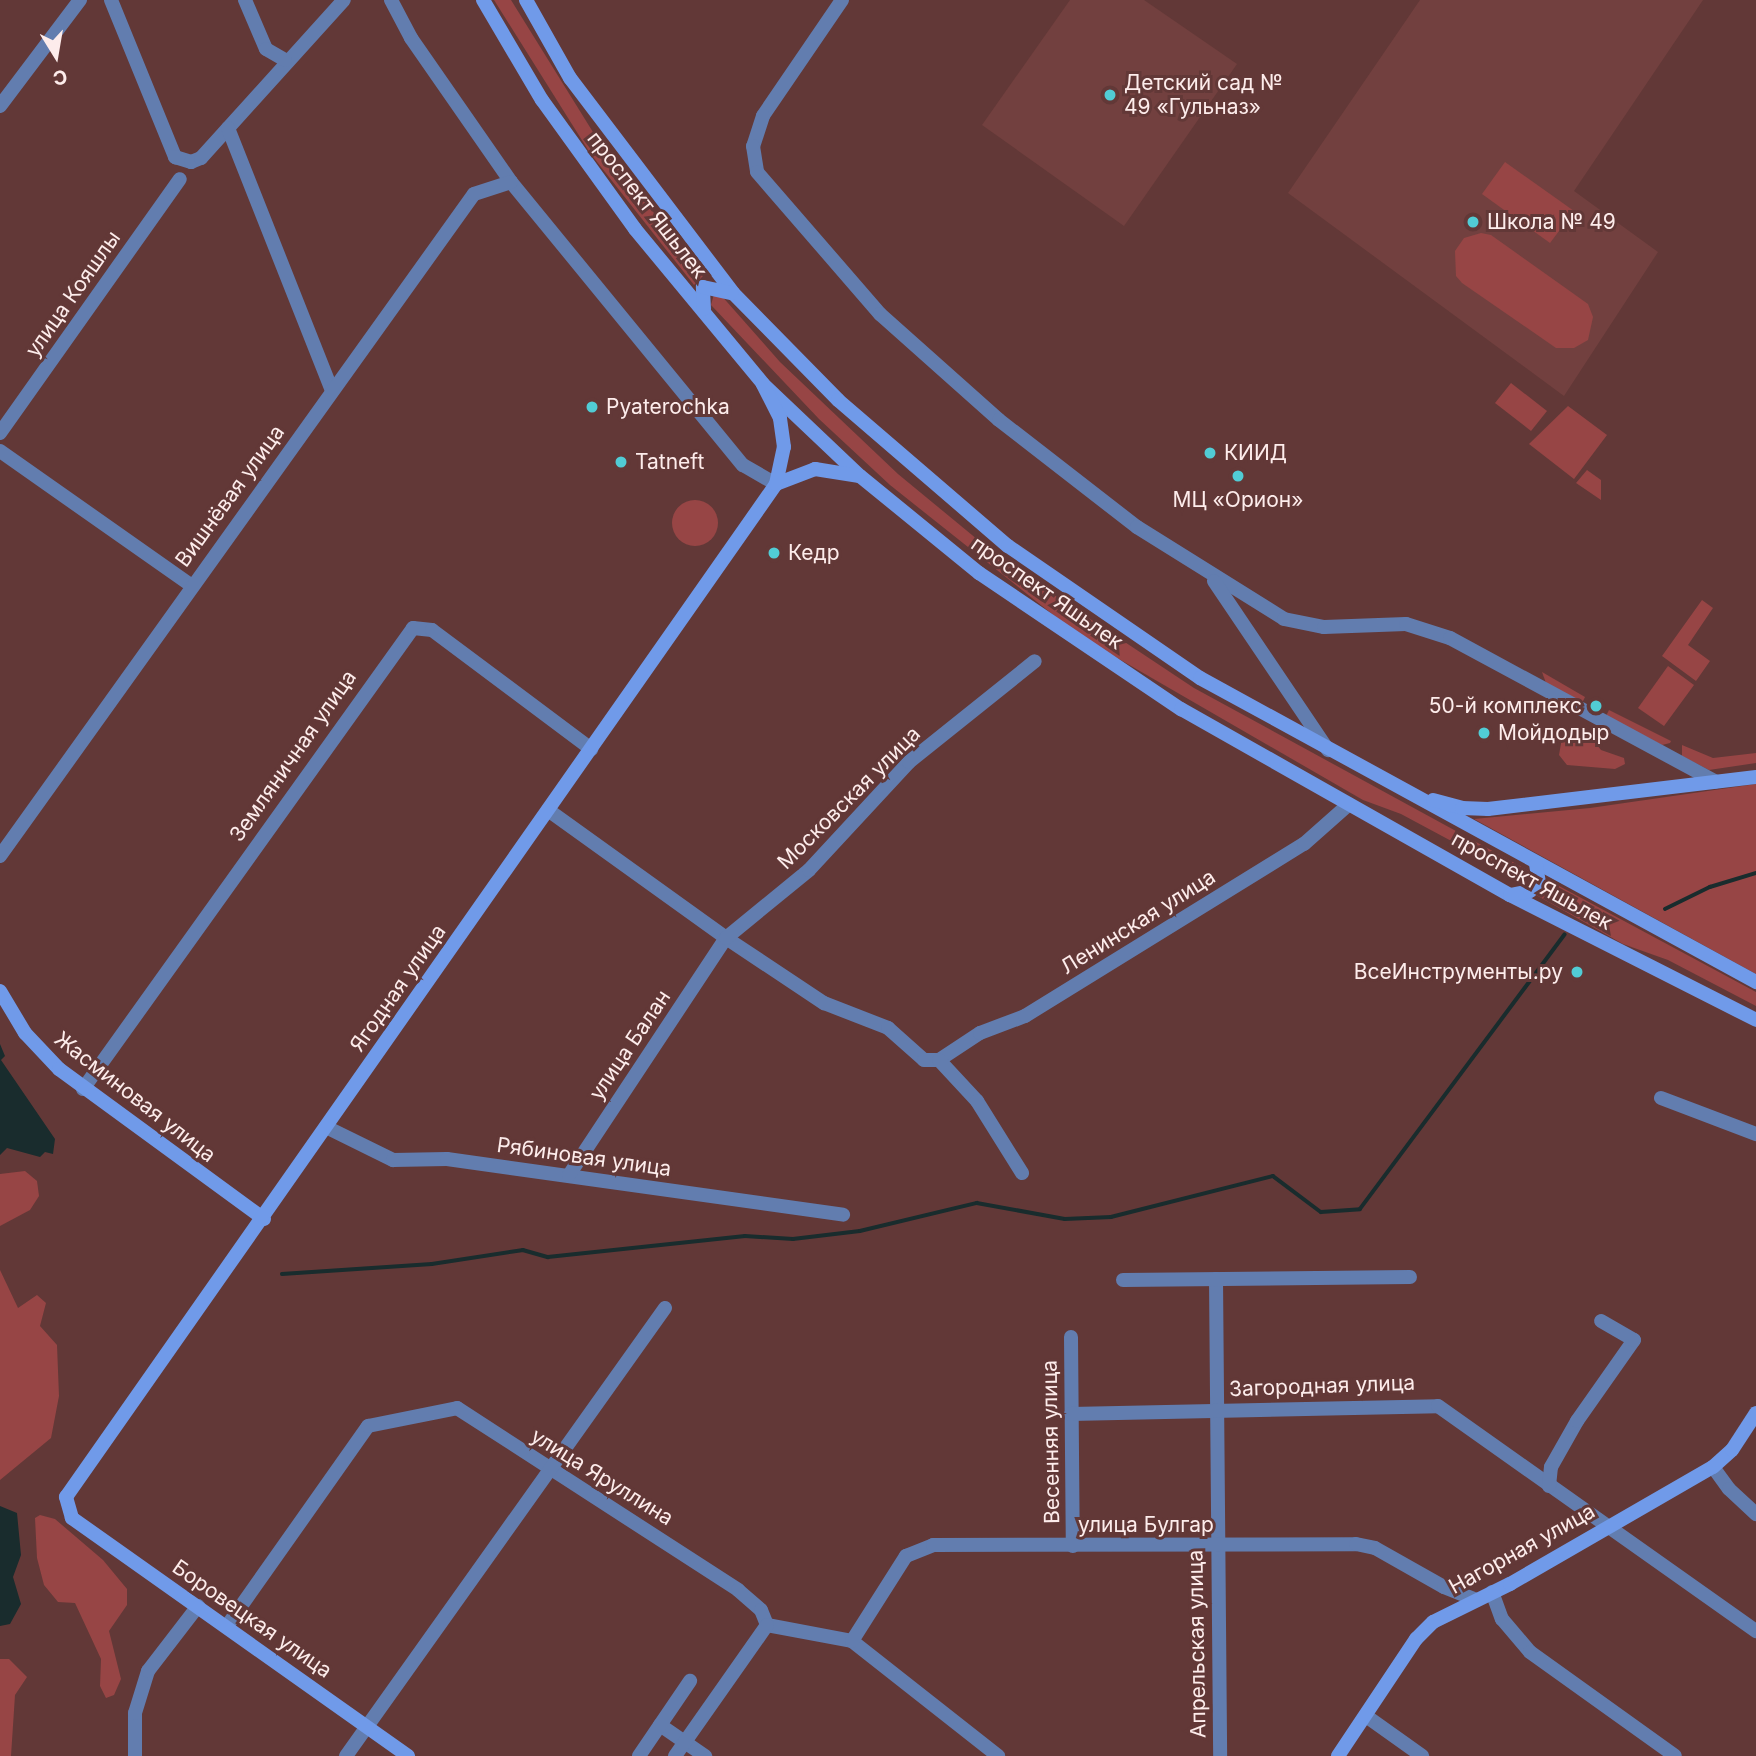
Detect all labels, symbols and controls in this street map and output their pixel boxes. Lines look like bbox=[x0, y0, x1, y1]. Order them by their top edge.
north arrow bbox=[21, 21, 91, 91]
text: С bbox=[51, 64, 69, 90]
place label: Детский сад № 49 «Гульназ» bbox=[1124, 70, 1283, 120]
marker: Детский сад № 49 «Гульназ» bbox=[1102, 87, 1118, 103]
street label: проспект Яшьлек bbox=[582, 126, 712, 284]
place label: Школа № 49 bbox=[1487, 209, 1616, 235]
marker: Школа № 49 bbox=[1465, 214, 1481, 230]
street label: улица Кояшлы bbox=[20, 226, 126, 362]
place label: Pyaterochka bbox=[606, 394, 730, 420]
marker: Pyaterochka bbox=[584, 399, 600, 415]
street label: Вишнёвая улица bbox=[170, 420, 290, 572]
place label: КИИД bbox=[1224, 440, 1287, 466]
marker: КИИД bbox=[1202, 445, 1218, 461]
place label: Tatneft bbox=[635, 449, 704, 475]
marker: Tatneft bbox=[613, 454, 629, 470]
marker: МЦ «Орион» bbox=[1230, 468, 1246, 484]
place label: МЦ «Орион» bbox=[1173, 487, 1303, 513]
street label: проспект Яшьлек bbox=[966, 531, 1128, 655]
place label: Кедр bbox=[788, 540, 840, 566]
marker: Кедр bbox=[766, 545, 782, 561]
street label: Земляничная улица bbox=[224, 665, 362, 847]
place label: 50-й комплекс bbox=[1429, 693, 1582, 719]
marker: 50-й комплекс bbox=[1588, 698, 1604, 714]
place label: Мойдодыр bbox=[1498, 720, 1609, 746]
street label: Московская улица bbox=[772, 721, 926, 875]
marker: Мойдодыр bbox=[1476, 725, 1492, 741]
street label: проспект Яшьлек bbox=[1447, 826, 1617, 936]
street label: Ленинская улица bbox=[1056, 864, 1220, 980]
street label: Ягодная улица bbox=[345, 920, 451, 1056]
place label: ВсеИнструменты.ру bbox=[1354, 959, 1563, 985]
marker: ВсеИнструменты.ру bbox=[1569, 964, 1585, 980]
street label: улица Балан bbox=[584, 985, 676, 1105]
street label: Жасминовая улица bbox=[50, 1026, 220, 1168]
street label: Рябиновая улица bbox=[495, 1132, 673, 1182]
street label: Весенняя улица bbox=[1037, 1360, 1065, 1524]
street label: Загородная улица bbox=[1229, 1370, 1415, 1402]
street label: улица Яруллина bbox=[526, 1423, 678, 1531]
street label: Нагорная улица bbox=[1445, 1498, 1599, 1600]
street label: улица Булгар bbox=[1078, 1512, 1214, 1538]
street label: Апрельская улица bbox=[1183, 1550, 1211, 1738]
street label: Боровецкая улица bbox=[168, 1555, 336, 1683]

